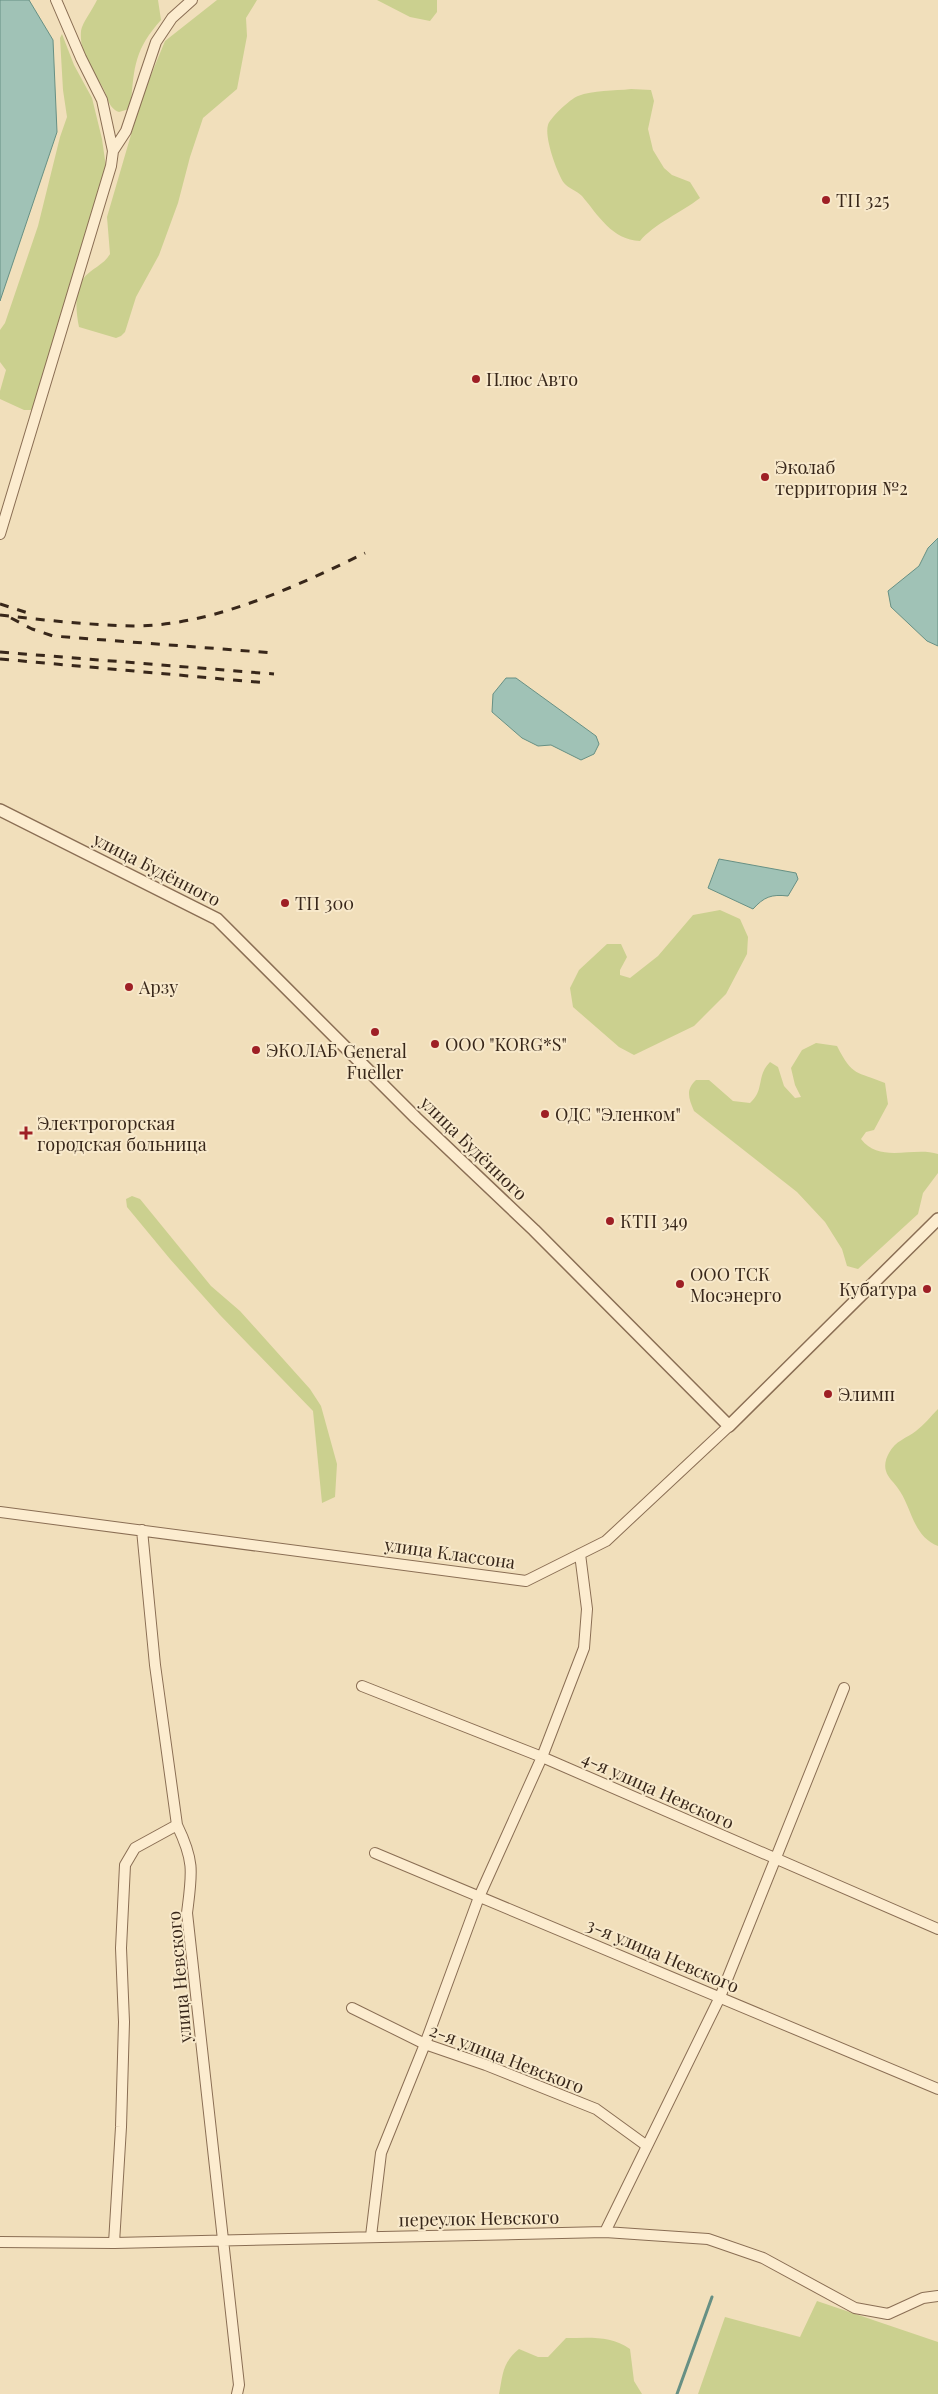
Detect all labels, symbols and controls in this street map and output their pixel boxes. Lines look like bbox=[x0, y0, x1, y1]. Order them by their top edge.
place label: ТП 325 bbox=[836, 188, 890, 212]
marker: ТП 325 bbox=[820, 194, 832, 206]
place label: Плюс Авто bbox=[486, 367, 578, 391]
marker: Плюс Авто bbox=[470, 373, 482, 385]
place label: Эколаб территория №2 bbox=[775, 455, 908, 500]
marker: Эколаб территория №2 bbox=[759, 471, 771, 483]
street label: улица Будённого bbox=[88, 826, 225, 912]
place label: ТП 300 bbox=[295, 891, 354, 915]
marker: ТП 300 bbox=[279, 897, 291, 909]
place label: Арзу bbox=[138, 975, 178, 999]
marker: Арзу bbox=[123, 981, 135, 993]
marker: General Fueller bbox=[369, 1026, 381, 1038]
place label: ООО "KORG*S" bbox=[445, 1032, 567, 1056]
place label: ЭКОЛАБ bbox=[266, 1038, 338, 1062]
marker: ООО "KORG*S" bbox=[429, 1038, 441, 1050]
place label: General Fueller bbox=[343, 1039, 407, 1084]
marker: ЭКОЛАБ bbox=[250, 1044, 262, 1056]
street label: улица Будённого bbox=[415, 1090, 533, 1205]
place label: ОДС "Эленком" bbox=[555, 1102, 681, 1126]
marker: ОДС "Эленком" bbox=[539, 1108, 551, 1120]
place label: Электрогорская городская больница bbox=[37, 1111, 207, 1156]
marker: Электрогорская городская больница bbox=[19, 1126, 33, 1140]
place label: КТП 349 bbox=[620, 1209, 688, 1233]
marker: КТП 349 bbox=[604, 1215, 616, 1227]
place label: ООО ТСК Мосэнерго bbox=[690, 1262, 782, 1307]
place label: Кубатура bbox=[839, 1277, 917, 1301]
marker: ООО ТСК Мосэнерго bbox=[674, 1278, 686, 1290]
marker: Кубатура bbox=[921, 1283, 933, 1295]
place label: Элимп bbox=[838, 1382, 895, 1406]
marker: Элимп bbox=[822, 1388, 834, 1400]
street label: улица Классона bbox=[382, 1532, 517, 1574]
street label: 4-я улица Невского bbox=[578, 1746, 738, 1834]
street label: улица Невского bbox=[161, 1910, 197, 2045]
street label: 3-я улица Невского bbox=[583, 1912, 743, 1998]
street label: 2-я улица Невского bbox=[426, 2017, 588, 2099]
street label: переулок Невского bbox=[399, 2205, 560, 2231]

